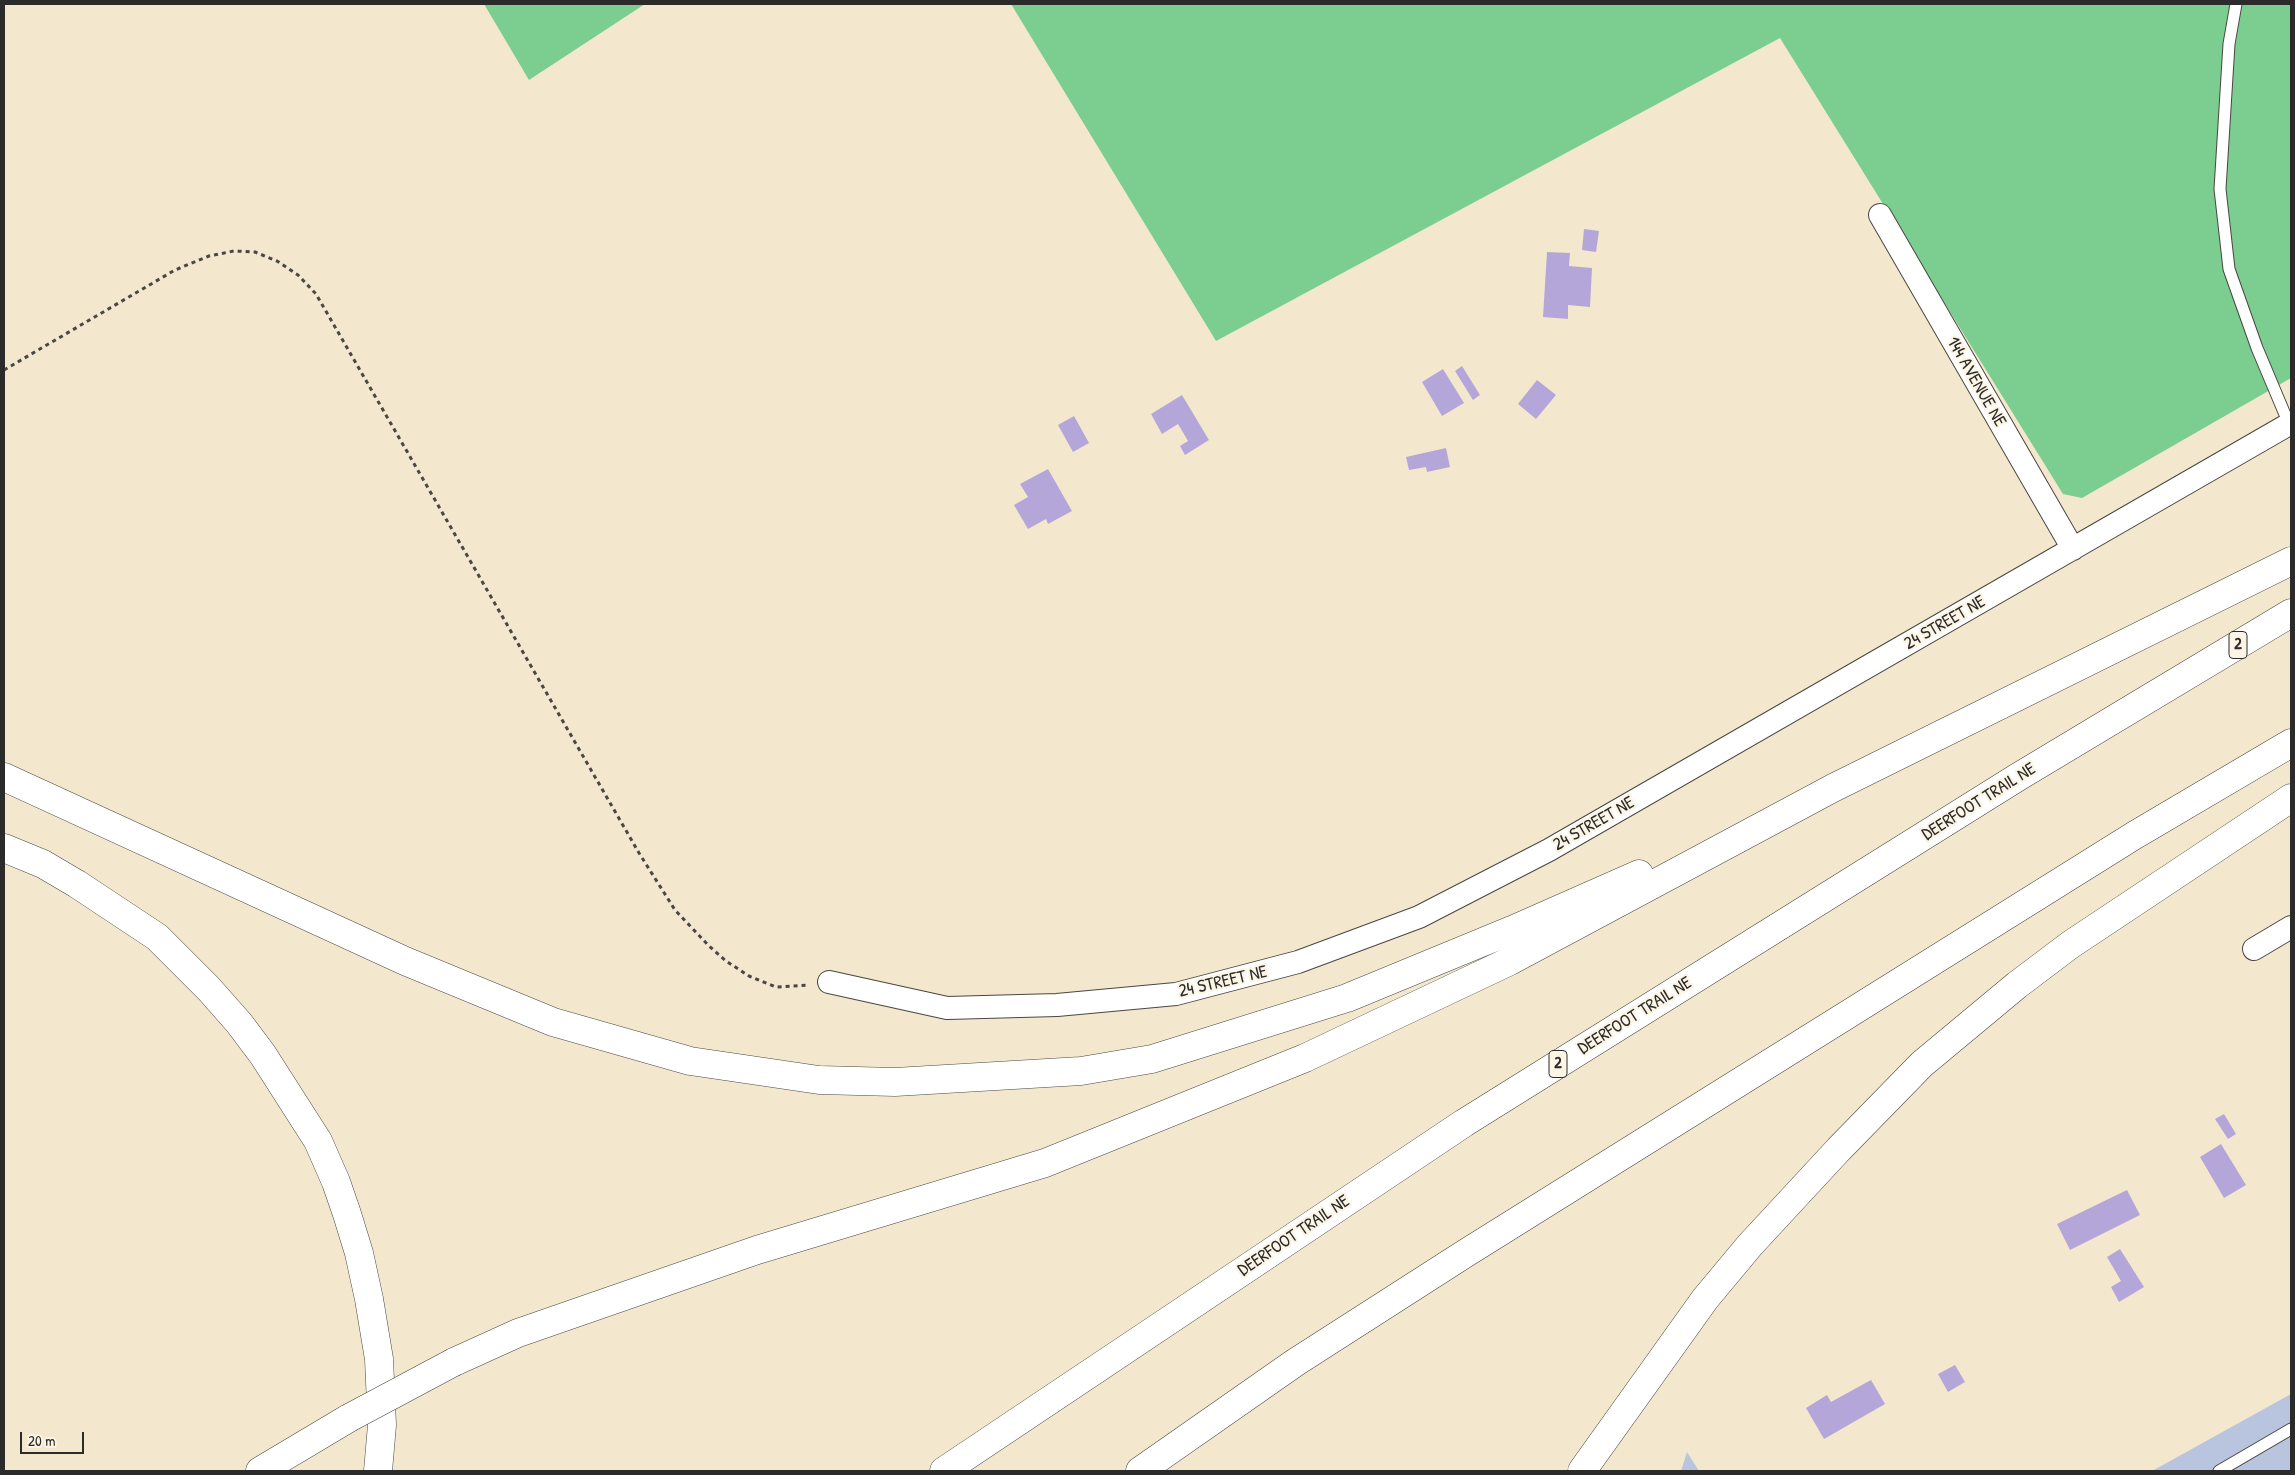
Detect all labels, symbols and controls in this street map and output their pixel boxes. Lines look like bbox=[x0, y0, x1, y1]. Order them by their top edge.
street label: 144 AVENUE NE bbox=[1942, 333, 2010, 431]
street label: 24 STREET NE bbox=[1901, 591, 1989, 655]
road number: 2 bbox=[2229, 632, 2247, 658]
street label: DEERFOOT TRAIL NE bbox=[1918, 758, 2040, 846]
street label: 24 STREET NE bbox=[1550, 792, 1638, 856]
street label: 24 STREET NE bbox=[1177, 961, 1269, 1003]
street label: DEERFOOT TRAIL NE bbox=[1574, 972, 1696, 1060]
road number: 2 bbox=[1549, 1050, 1567, 1078]
street label: DEERFOOT TRAIL NE bbox=[1234, 1191, 1354, 1281]
scale bar bbox=[22, 1422, 86, 1454]
text: 20 m bbox=[28, 1430, 55, 1451]

